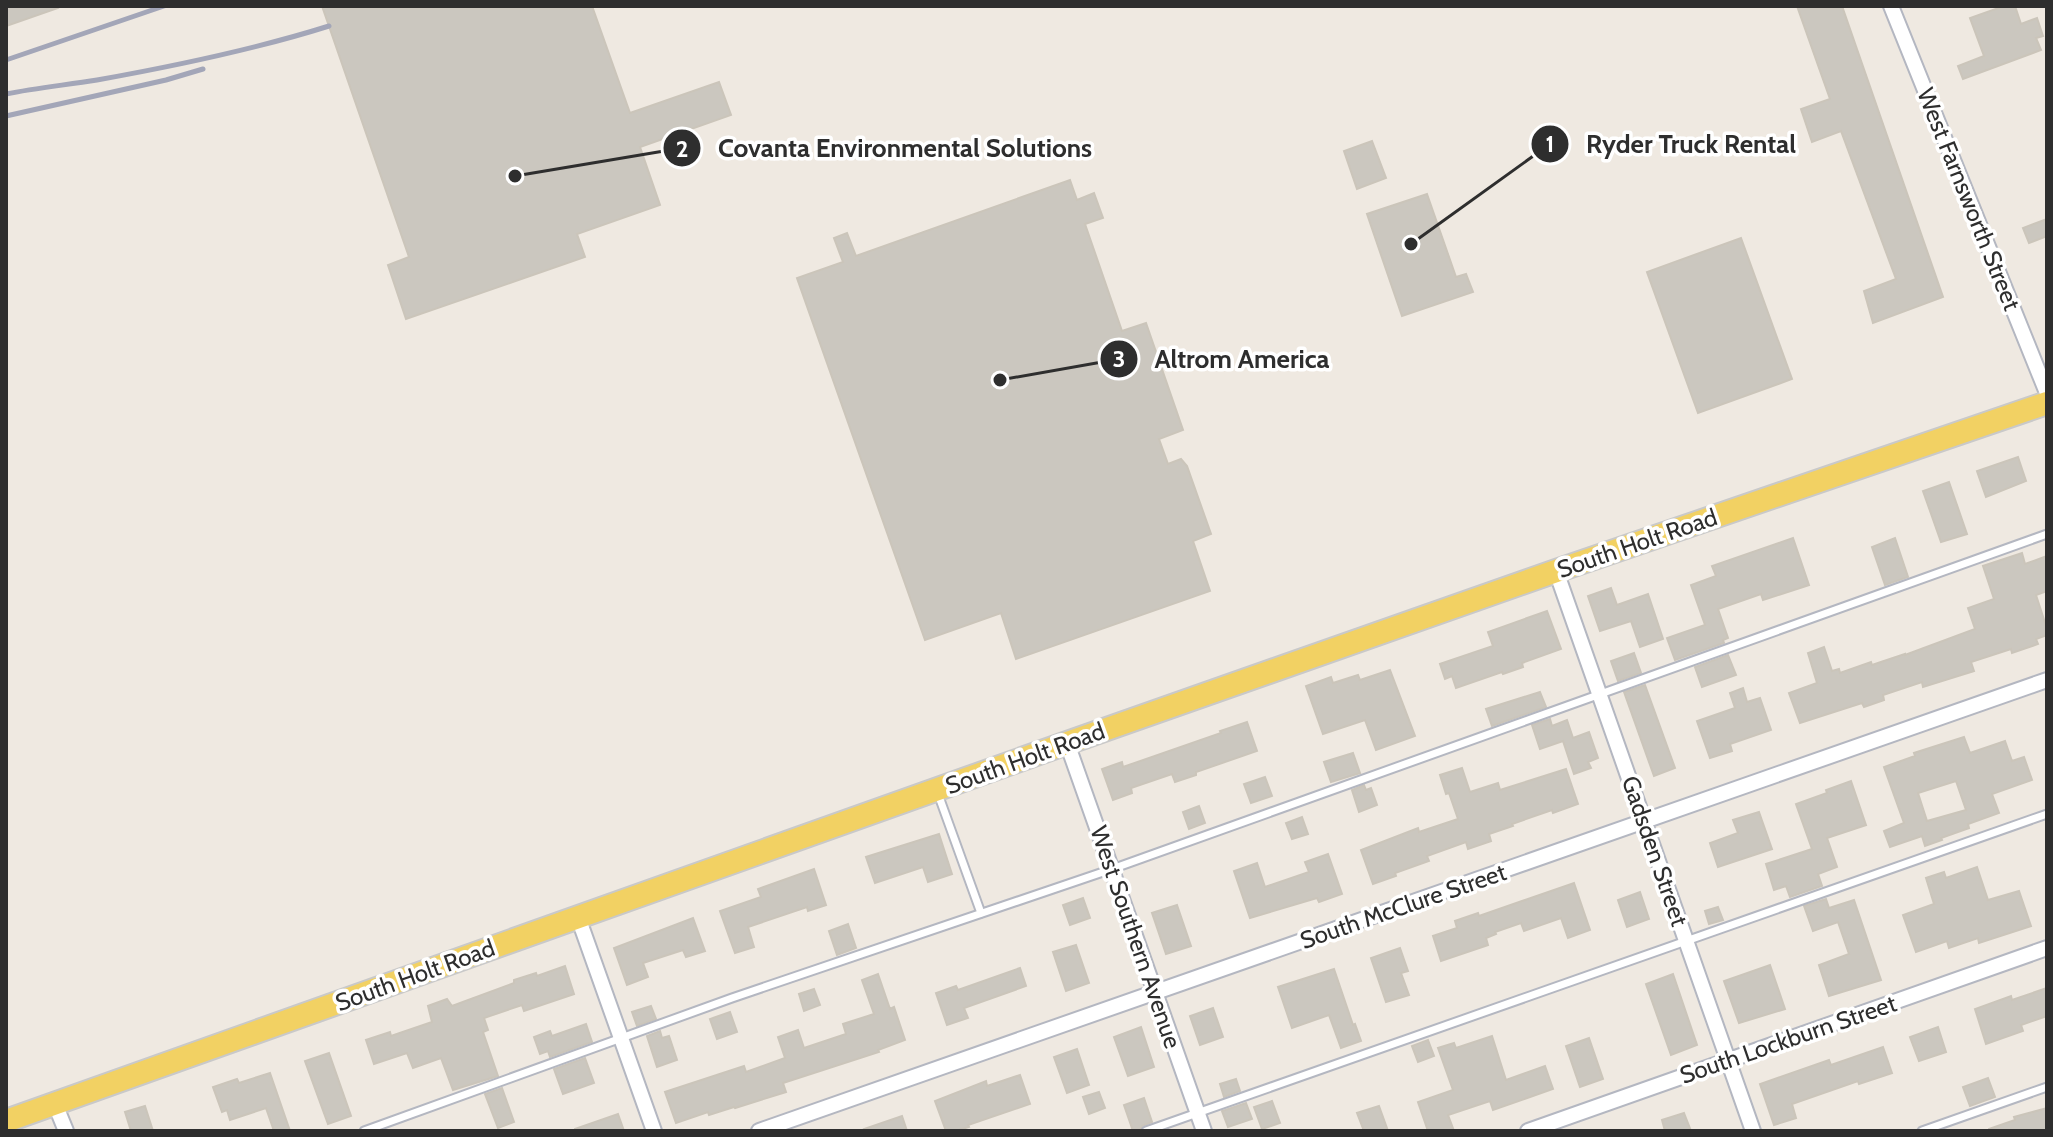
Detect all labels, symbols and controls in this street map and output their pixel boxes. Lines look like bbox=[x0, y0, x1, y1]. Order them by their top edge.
street label: West Farnsworth Street bbox=[1911, 84, 2027, 314]
callout: Ryder Truck Rental bbox=[1530, 119, 1812, 169]
callout: Covanta Environmental Solutions bbox=[662, 123, 1108, 173]
text: Ryder Truck Rental bbox=[1586, 128, 1796, 160]
text: 1 bbox=[1546, 129, 1554, 158]
text: Covanta Environmental Solutions bbox=[718, 132, 1092, 164]
text: 2 bbox=[676, 134, 688, 163]
callout: Altrom America bbox=[1099, 334, 1346, 384]
text: Altrom America bbox=[1154, 343, 1330, 375]
text: 3 bbox=[1113, 344, 1125, 373]
street label: South Holt Road bbox=[1553, 502, 1721, 584]
street label: South Holt Road bbox=[941, 716, 1109, 800]
street label: Gadsden Street bbox=[1616, 772, 1694, 930]
street label: West Southern Avenue bbox=[1084, 822, 1188, 1052]
street label: South McClure Street bbox=[1296, 857, 1510, 955]
street label: South Holt Road bbox=[331, 933, 499, 1017]
street label: South Lockburn Street bbox=[1676, 988, 1900, 1090]

